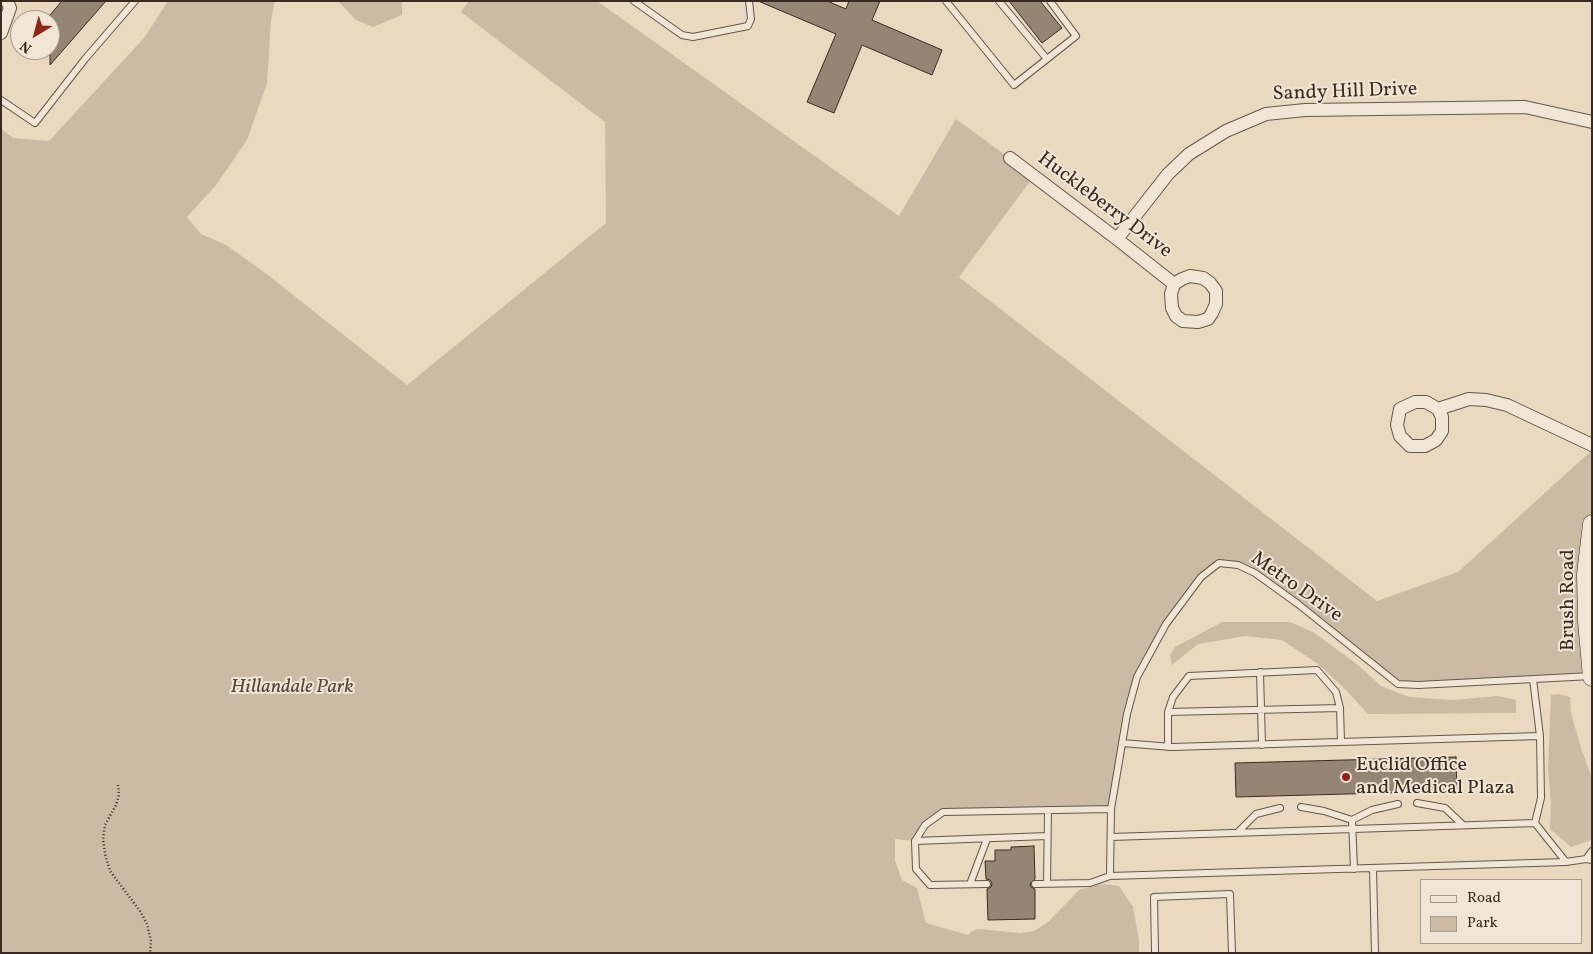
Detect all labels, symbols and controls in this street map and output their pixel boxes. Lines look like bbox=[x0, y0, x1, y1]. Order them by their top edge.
north arrow bbox=[10, 10, 60, 60]
text: N bbox=[17, 36, 36, 57]
street label: Sandy Hill Drive bbox=[1272, 78, 1418, 108]
street label: Huckleberry Drive bbox=[1032, 148, 1176, 264]
street label: Metro Drive bbox=[1245, 548, 1347, 628]
street label: Brush Road bbox=[1557, 549, 1581, 651]
park label: Hillandale Park bbox=[230, 676, 354, 700]
place label: Euclid Office and Medical Plaza bbox=[1356, 754, 1515, 801]
marker: Euclid Office and Medical Plaza bbox=[1340, 771, 1352, 783]
legend bbox=[1420, 879, 1583, 944]
text: Road bbox=[1467, 888, 1501, 909]
text: Park bbox=[1467, 913, 1498, 934]

